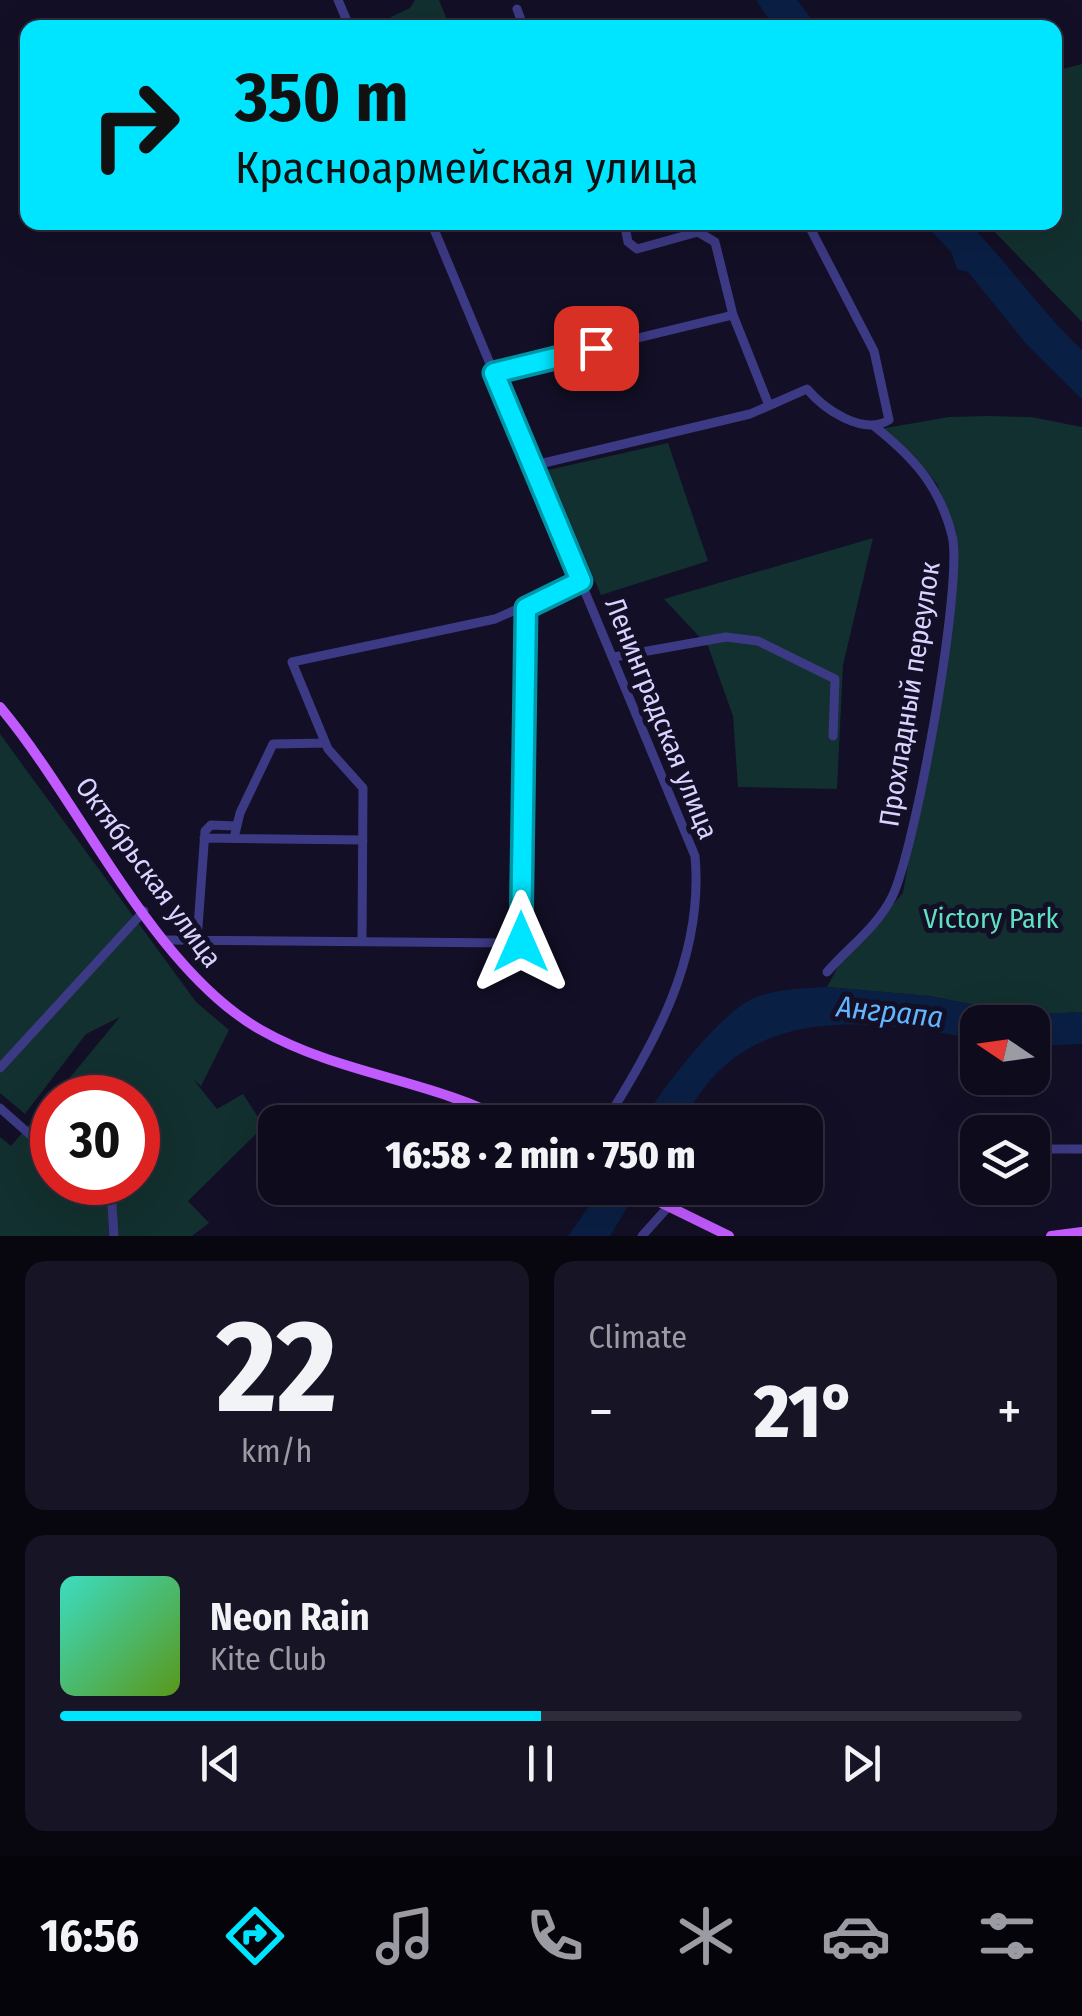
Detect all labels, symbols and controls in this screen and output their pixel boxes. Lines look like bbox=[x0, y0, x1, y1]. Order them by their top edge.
text: 350 m bbox=[235, 56, 409, 140]
icon: right bbox=[70, 60, 200, 190]
text: Красноармейская улица bbox=[235, 141, 698, 195]
pin bbox=[554, 306, 639, 391]
icon: arrive bbox=[569, 321, 624, 376]
street label: Прохладный переулок bbox=[872, 559, 947, 829]
street label: Ленинградская улица bbox=[598, 593, 725, 844]
street label: Октябрьская улица bbox=[69, 771, 229, 974]
position arrow bbox=[469, 890, 573, 994]
park label: Victory Park bbox=[923, 902, 1060, 935]
water label: Анграпа bbox=[834, 988, 945, 1035]
north arrow bbox=[960, 1005, 1050, 1095]
map controls bbox=[960, 1005, 1050, 1205]
speed limit sign: 30 bbox=[30, 1075, 160, 1205]
button: layers bbox=[960, 1115, 1050, 1205]
text: 16:58 · 2 min · 750 m bbox=[385, 1132, 696, 1178]
text: 22 bbox=[217, 1289, 337, 1445]
text: Climate bbox=[589, 1318, 687, 1356]
text: 21° bbox=[754, 1367, 856, 1457]
text: − bbox=[589, 1379, 613, 1445]
text: + bbox=[997, 1379, 1022, 1445]
text: km/h bbox=[241, 1432, 312, 1470]
text: Neon Rain bbox=[210, 1594, 370, 1640]
text: Kite Club bbox=[210, 1640, 326, 1678]
icon: previous bbox=[193, 1736, 248, 1791]
icon: pause bbox=[513, 1736, 568, 1791]
icon: next bbox=[834, 1736, 889, 1791]
icon: directions bbox=[220, 1901, 290, 1971]
icon: music bbox=[370, 1901, 440, 1971]
icon: phone bbox=[520, 1901, 590, 1971]
icon: climate bbox=[671, 1901, 741, 1971]
icon: car bbox=[821, 1901, 891, 1971]
icon: filters bbox=[972, 1901, 1042, 1971]
text: 16:56 bbox=[40, 1909, 139, 1963]

